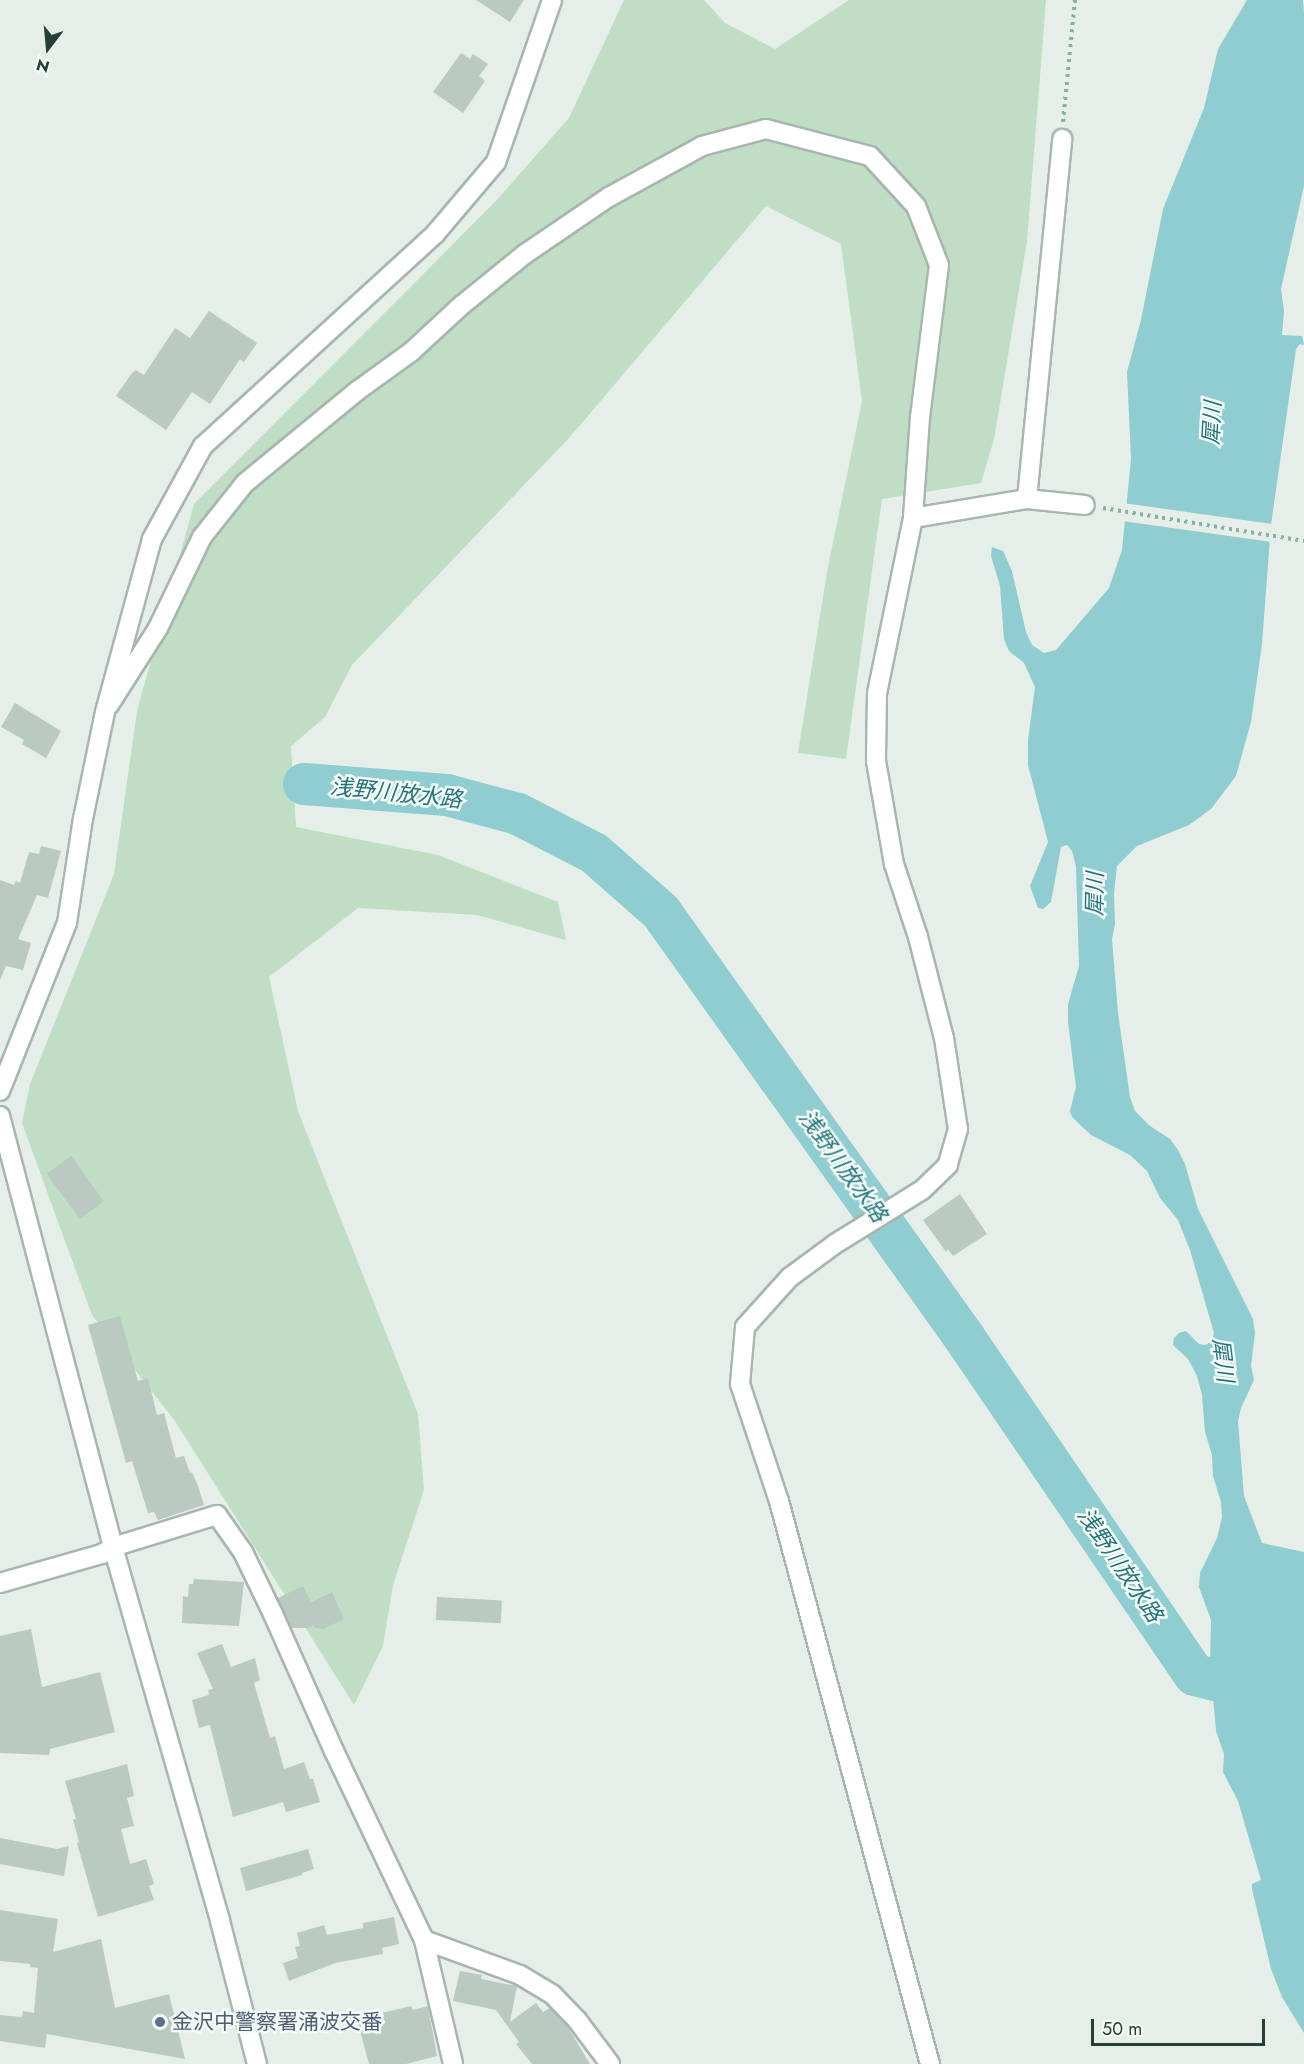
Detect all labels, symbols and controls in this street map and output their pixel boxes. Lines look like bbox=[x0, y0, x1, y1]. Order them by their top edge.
north arrow bbox=[18, 18, 78, 78]
text: N bbox=[34, 53, 52, 79]
water label: 犀川 bbox=[1198, 400, 1226, 446]
water label: 浅野川放水路 bbox=[329, 773, 463, 813]
water label: 犀川 bbox=[1081, 872, 1109, 916]
water label: 浅野川放水路 bbox=[794, 1105, 892, 1227]
water label: 犀川 bbox=[1207, 1337, 1239, 1383]
water label: 浅野川放水路 bbox=[1072, 1503, 1168, 1627]
scale bar bbox=[1094, 2007, 1268, 2045]
place label: 金沢中警察署涌波交番 bbox=[172, 2009, 382, 2035]
marker: 金沢中警察署涌波交番 bbox=[153, 2015, 167, 2029]
text: 50 m bbox=[1102, 2016, 1142, 2042]

